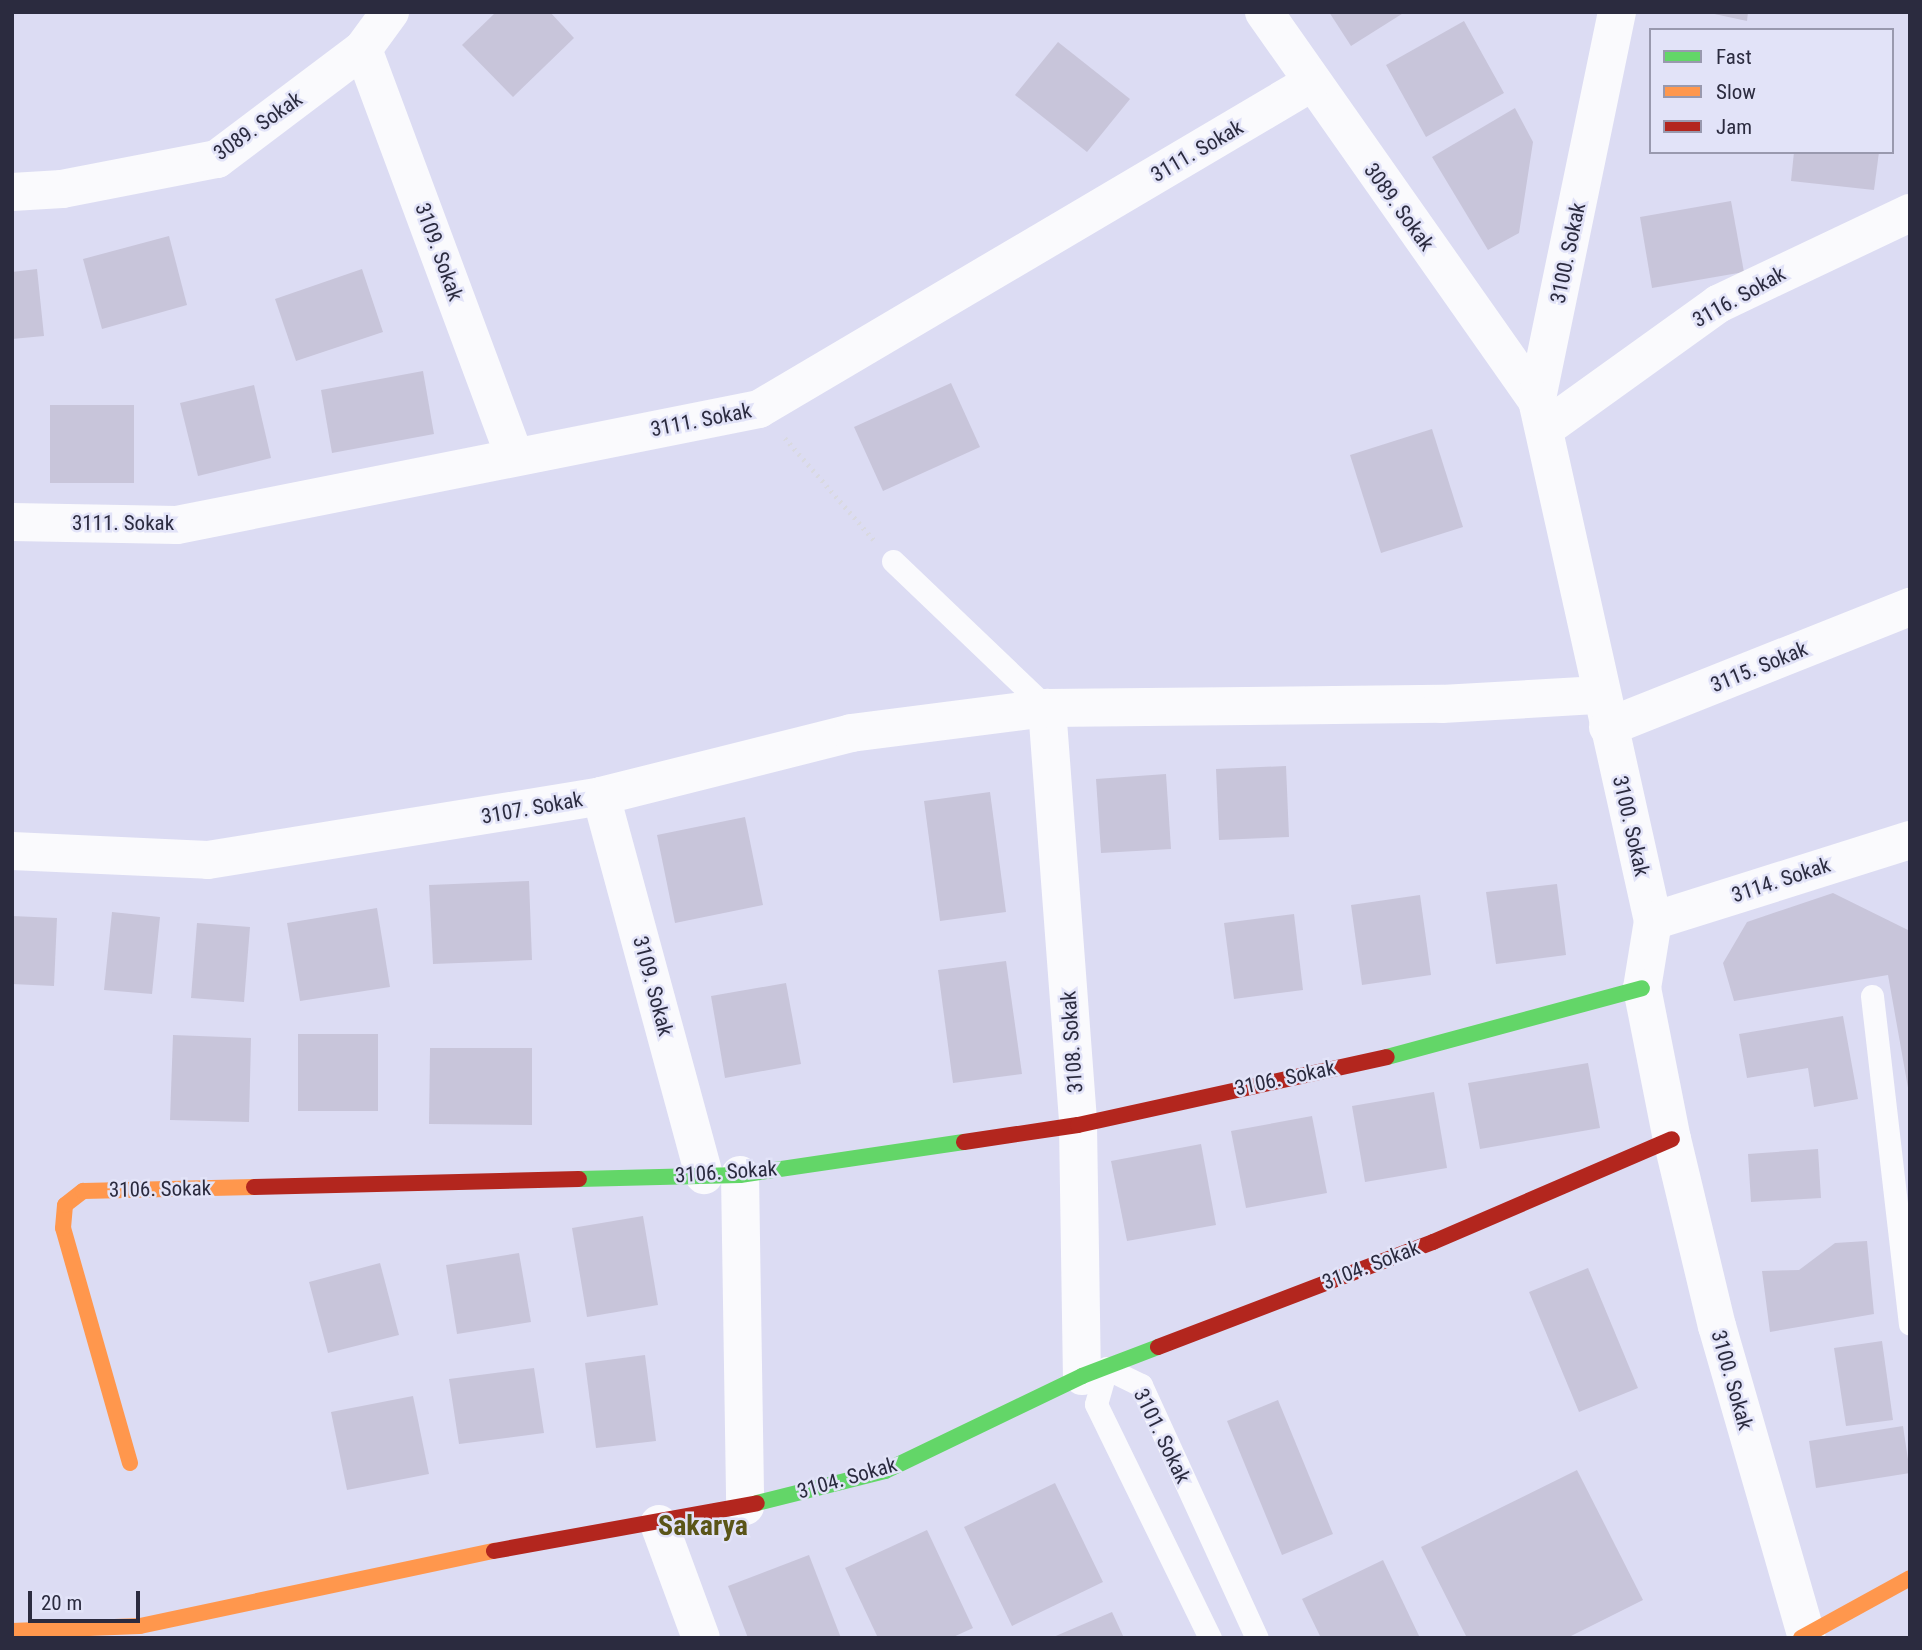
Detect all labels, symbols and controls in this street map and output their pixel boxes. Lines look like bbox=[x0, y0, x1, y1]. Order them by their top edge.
legend bbox=[1649, 28, 1894, 154]
text: Fast bbox=[1716, 45, 1752, 69]
text: Slow bbox=[1716, 80, 1756, 104]
street label: 3089. Sokak bbox=[209, 86, 307, 166]
street label: 3111. Sokak bbox=[1146, 115, 1248, 187]
text: Jam bbox=[1716, 115, 1752, 139]
street label: 3089. Sokak bbox=[1359, 158, 1439, 256]
street label: 3109. Sokak bbox=[410, 200, 468, 304]
street label: 3100. Sokak bbox=[1545, 200, 1591, 306]
street label: 3116. Sokak bbox=[1688, 261, 1790, 333]
street label: 3111. Sokak bbox=[648, 398, 754, 442]
street label: 3111. Sokak bbox=[72, 510, 174, 536]
street label: 3115. Sokak bbox=[1707, 636, 1811, 698]
street label: 3100. Sokak bbox=[1607, 773, 1655, 879]
street label: 3107. Sokak bbox=[479, 787, 585, 829]
street label: 3114. Sokak bbox=[1728, 852, 1834, 908]
street label: 3109. Sokak bbox=[628, 933, 678, 1039]
street label: 3108. Sokak bbox=[1056, 990, 1088, 1094]
street label: 3106. Sokak bbox=[1232, 1055, 1338, 1101]
street label: 3106. Sokak bbox=[674, 1156, 778, 1188]
street label: 3106. Sokak bbox=[109, 1176, 211, 1202]
street label: 3104. Sokak bbox=[1319, 1235, 1423, 1295]
street label: 3100. Sokak bbox=[1706, 1327, 1758, 1433]
street label: 3101. Sokak bbox=[1128, 1385, 1196, 1487]
street label: 3104. Sokak bbox=[794, 1452, 900, 1504]
district label: Sakarya bbox=[658, 1509, 748, 1543]
scale bar bbox=[32, 1576, 144, 1620]
text: 20 m bbox=[41, 1591, 82, 1615]

